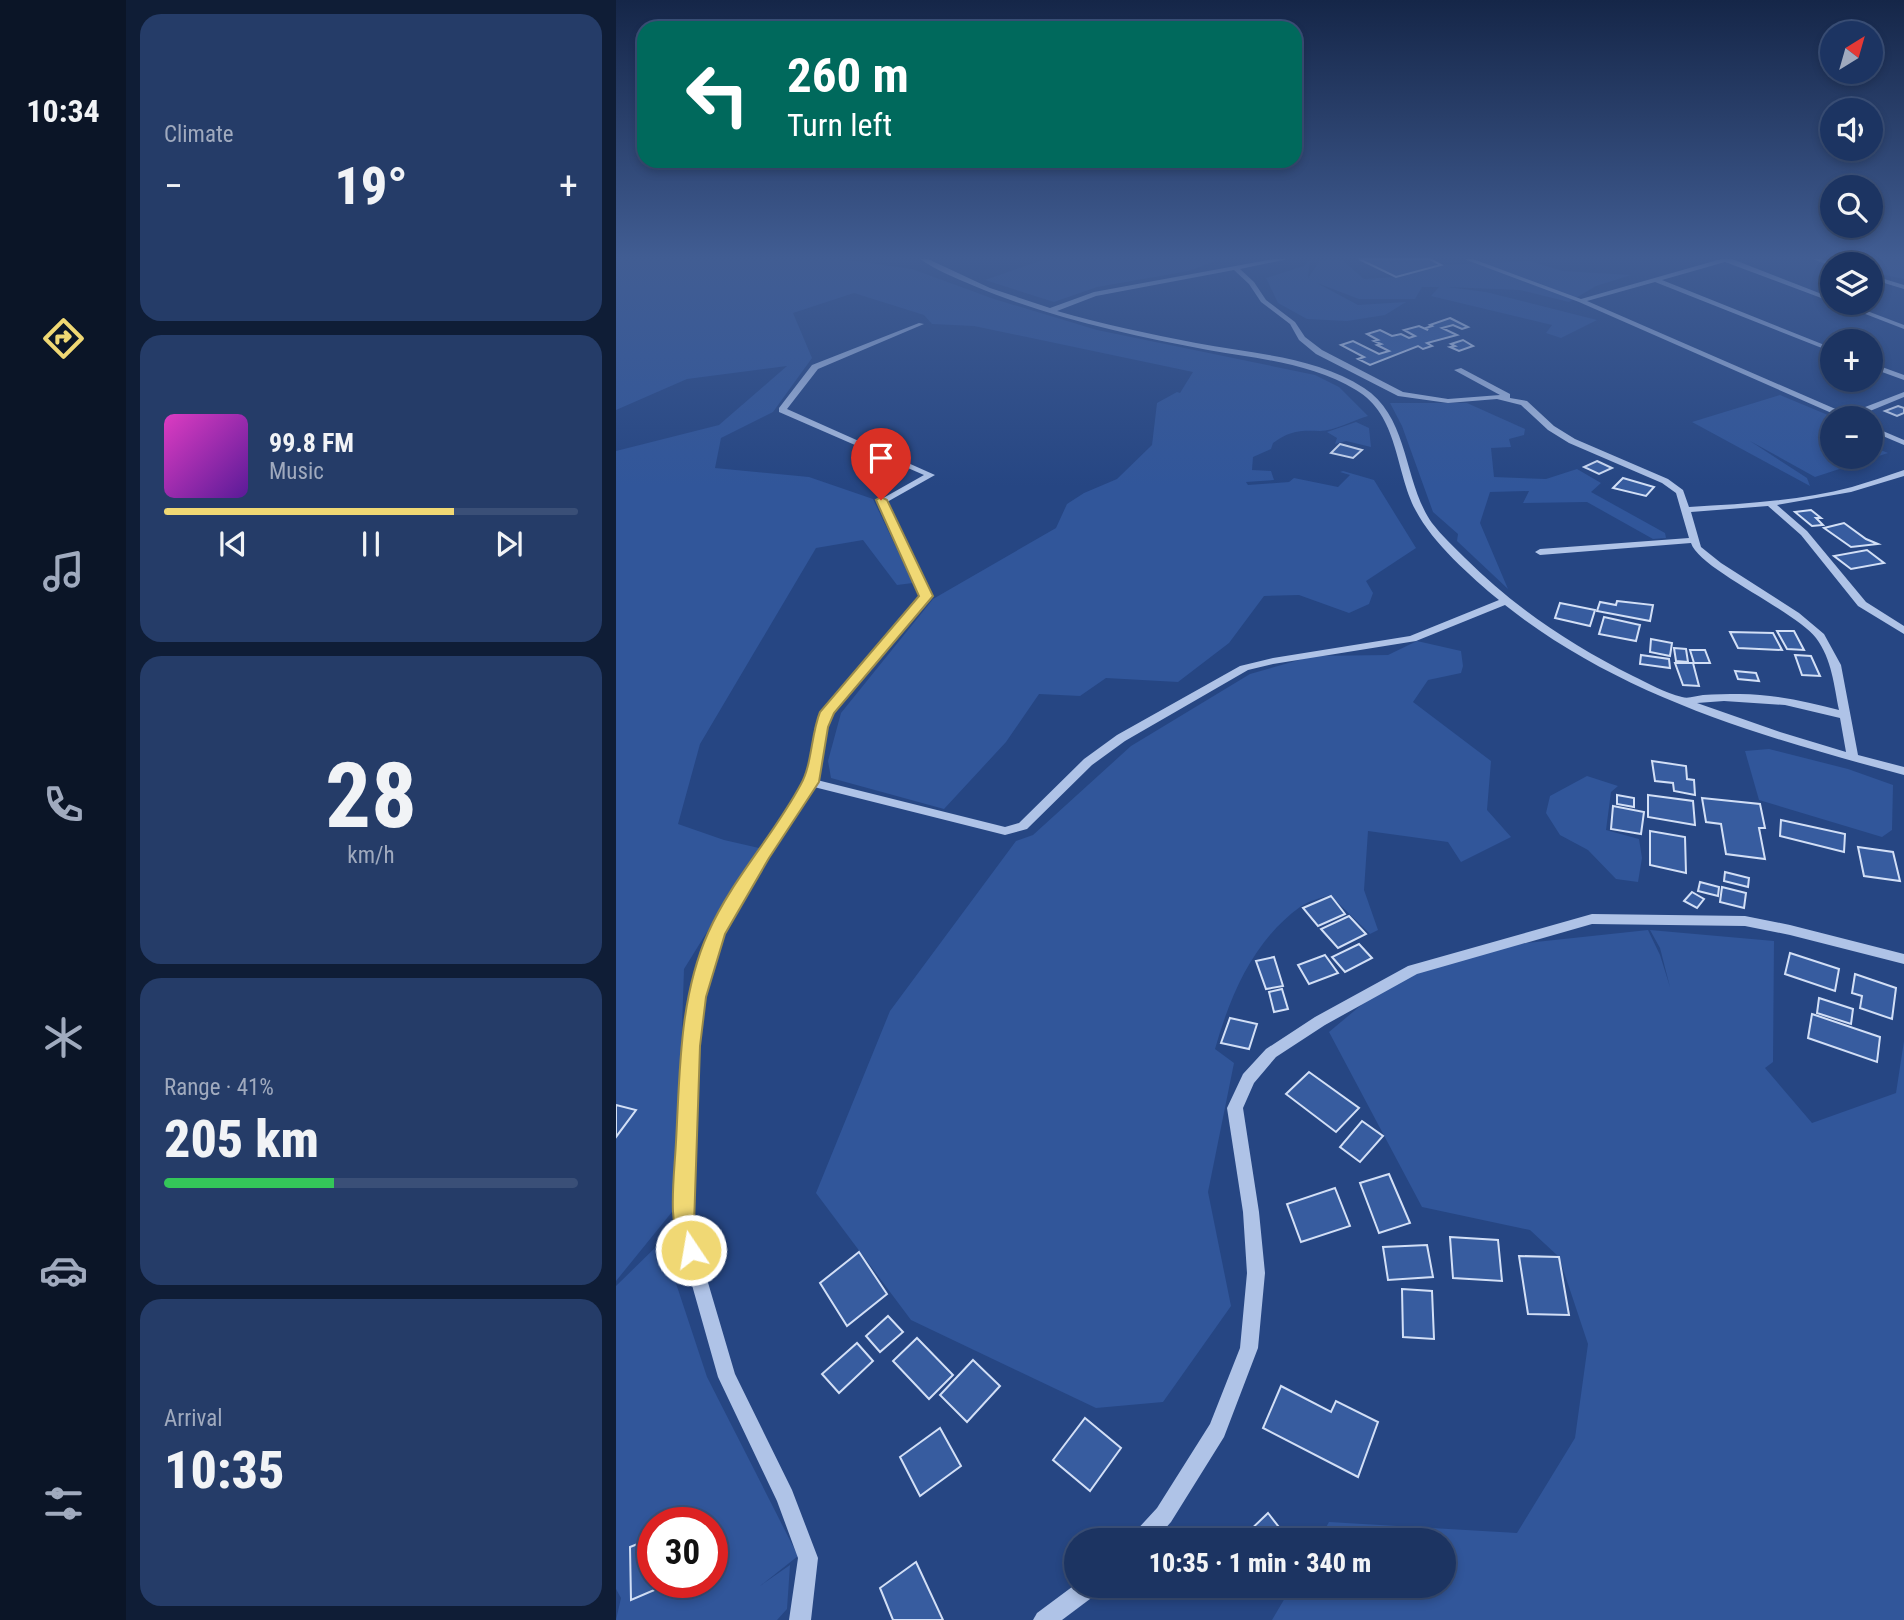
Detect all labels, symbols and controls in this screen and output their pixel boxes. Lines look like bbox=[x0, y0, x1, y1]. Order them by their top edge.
north arrow bbox=[1820, 21, 1883, 84]
map controls bbox=[1820, 21, 1883, 469]
text: 260 m bbox=[787, 47, 909, 104]
icon: left bbox=[672, 49, 763, 140]
text: 10:34 bbox=[26, 92, 100, 130]
button: sound bbox=[1820, 98, 1883, 161]
text: Turn left bbox=[787, 106, 892, 144]
text: Climate bbox=[164, 121, 234, 148]
text: 19° bbox=[334, 156, 408, 217]
text: − bbox=[164, 164, 183, 208]
text: + bbox=[559, 164, 578, 208]
button: search bbox=[1820, 175, 1883, 238]
button: layers bbox=[1820, 252, 1883, 315]
icon: directions bbox=[39, 314, 88, 363]
button: + bbox=[1820, 329, 1883, 392]
button: − bbox=[1820, 406, 1883, 469]
text: 99.8 FM bbox=[269, 428, 354, 458]
pin bbox=[851, 428, 911, 500]
icon: arrive bbox=[862, 439, 900, 477]
text: Music bbox=[269, 458, 324, 485]
icon: previous bbox=[214, 525, 252, 563]
icon: pause bbox=[352, 525, 390, 563]
icon: next bbox=[490, 525, 528, 563]
icon: music bbox=[39, 547, 88, 596]
text: 28 bbox=[325, 743, 417, 849]
icon: phone bbox=[39, 780, 88, 829]
text: km/h bbox=[347, 842, 395, 869]
icon: climate bbox=[39, 1013, 88, 1062]
text: Range · 41% bbox=[164, 1074, 274, 1101]
text: 205 km bbox=[164, 1109, 319, 1170]
position arrow bbox=[654, 1213, 728, 1287]
icon: car bbox=[39, 1246, 88, 1295]
text: Arrival bbox=[164, 1405, 223, 1432]
text: 10:35 bbox=[164, 1440, 284, 1501]
icon: filters bbox=[39, 1479, 88, 1528]
speed limit sign: 30 bbox=[637, 1507, 728, 1598]
text: 10:35 · 1 min · 340 m bbox=[1149, 1548, 1371, 1578]

